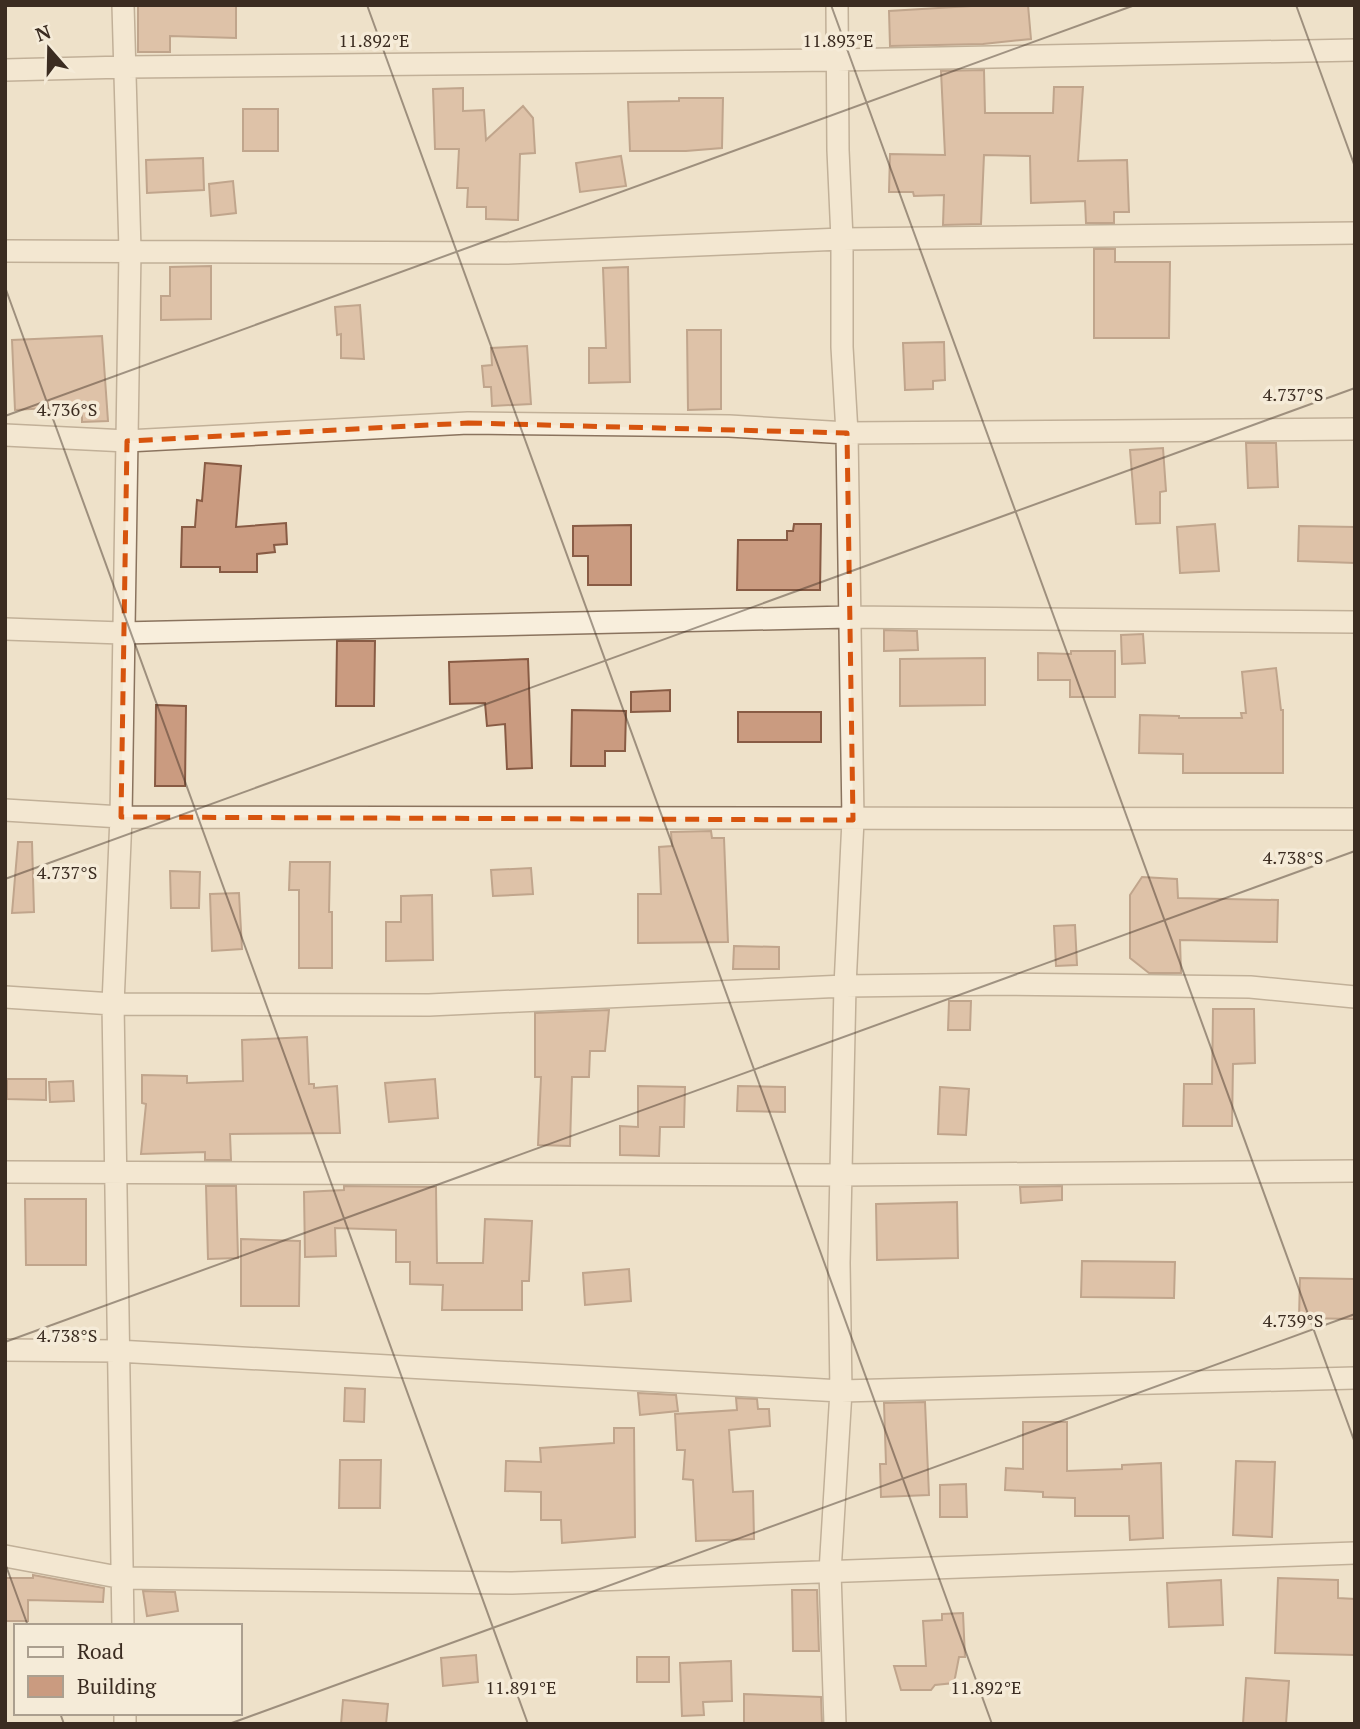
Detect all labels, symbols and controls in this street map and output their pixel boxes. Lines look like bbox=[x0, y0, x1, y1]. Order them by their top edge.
north arrow bbox=[14, 14, 84, 84]
text: N bbox=[32, 18, 55, 47]
text: 11.892°E bbox=[338, 28, 410, 52]
text: 11.893°E bbox=[802, 28, 874, 52]
text: 4.737°S bbox=[1263, 382, 1323, 406]
text: 4.736°S bbox=[37, 397, 97, 421]
text: 4.738°S bbox=[1263, 845, 1323, 869]
text: 4.737°S bbox=[37, 860, 97, 884]
text: 4.739°S bbox=[1263, 1308, 1323, 1332]
text: 4.738°S bbox=[37, 1323, 97, 1347]
legend bbox=[14, 1624, 242, 1715]
text: Road bbox=[77, 1637, 124, 1665]
text: Building bbox=[77, 1672, 157, 1700]
text: 11.891°E bbox=[485, 1675, 557, 1699]
text: 11.892°E bbox=[950, 1675, 1022, 1699]

